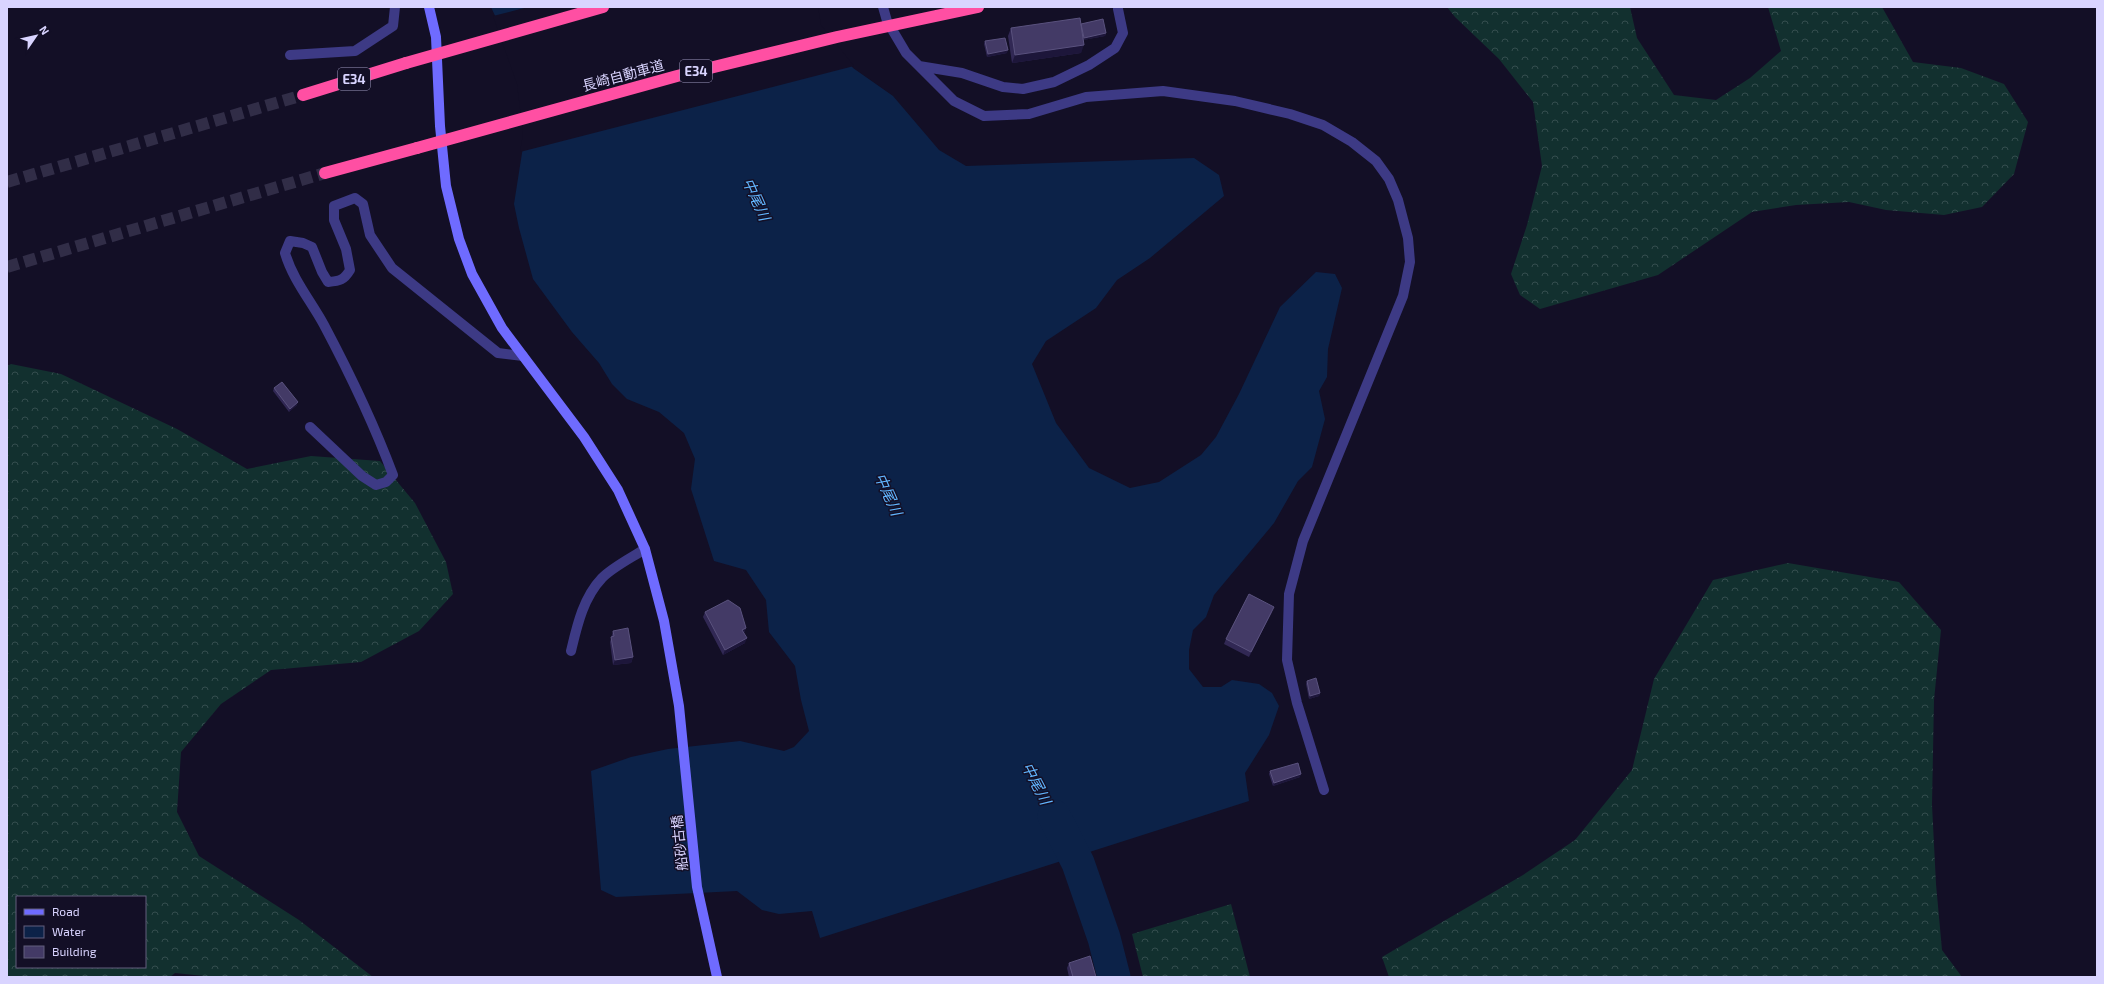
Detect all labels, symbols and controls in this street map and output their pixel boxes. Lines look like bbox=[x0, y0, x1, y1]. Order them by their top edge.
north arrow bbox=[16, 16, 56, 56]
text: N bbox=[37, 23, 52, 37]
street label: 長崎自動車道 bbox=[580, 56, 666, 94]
road number: E34 bbox=[680, 60, 712, 82]
road number: E34 bbox=[338, 68, 370, 90]
water label: 中尾川 bbox=[740, 175, 775, 225]
water label: 中尾川 bbox=[872, 470, 907, 520]
water label: 中尾川 bbox=[1019, 759, 1056, 809]
street label: 船砂古橋 bbox=[668, 814, 690, 872]
legend bbox=[16, 896, 146, 968]
text: Road bbox=[52, 904, 80, 918]
text: Water bbox=[52, 924, 86, 938]
text: Building bbox=[52, 944, 97, 958]

